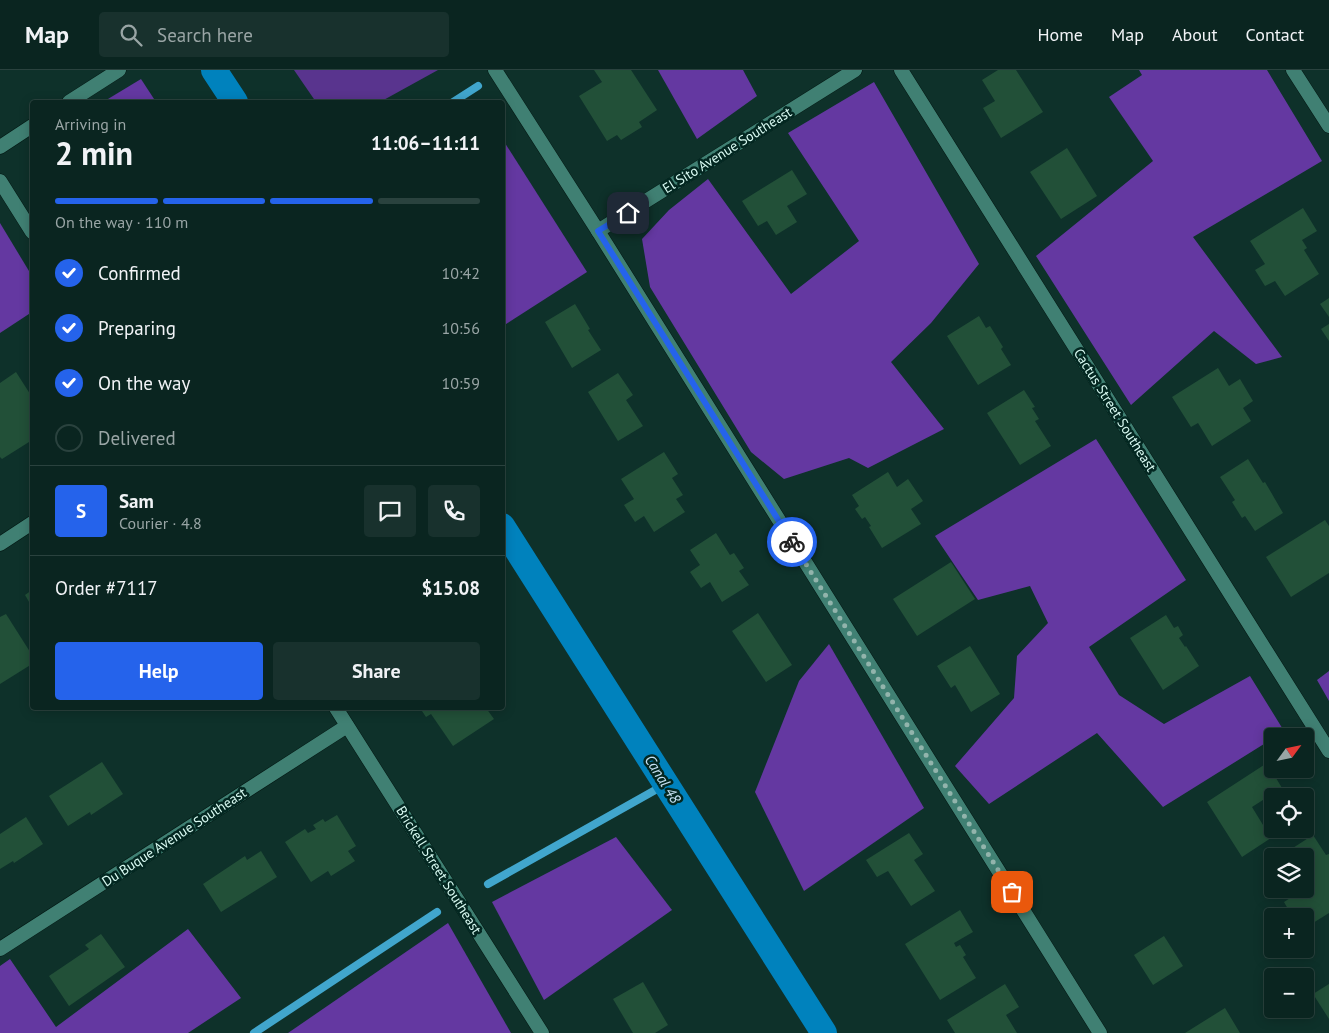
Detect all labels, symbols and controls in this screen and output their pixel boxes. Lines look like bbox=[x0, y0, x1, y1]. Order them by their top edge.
search box bbox=[99, 12, 449, 57]
text: Map bbox=[25, 19, 69, 50]
icon: search bbox=[117, 21, 145, 49]
text: Search here bbox=[157, 23, 253, 47]
text: Home bbox=[1037, 23, 1083, 46]
text: Map bbox=[1111, 23, 1144, 46]
text: About bbox=[1172, 23, 1218, 46]
text: Contact bbox=[1246, 23, 1304, 46]
street label: El Sito Avenue Southeast bbox=[659, 103, 795, 197]
text: Arriving in bbox=[55, 114, 126, 134]
text: 11:06–11:11 bbox=[371, 131, 480, 155]
text: 2 min bbox=[55, 132, 133, 174]
pin bbox=[607, 192, 649, 234]
icon: home bbox=[614, 199, 642, 227]
text: On the way · 110 m bbox=[55, 212, 188, 232]
icon: check bbox=[55, 259, 83, 287]
text: Confirmed bbox=[98, 261, 181, 285]
text: 10:42 bbox=[442, 263, 480, 283]
icon: check bbox=[55, 314, 83, 342]
text: Preparing bbox=[98, 316, 176, 340]
text: 10:56 bbox=[442, 318, 480, 338]
street label: Cactus Street Southeast bbox=[1070, 345, 1160, 475]
icon: check bbox=[55, 369, 83, 397]
text: On the way bbox=[98, 371, 190, 395]
text: 10:59 bbox=[442, 373, 480, 393]
text: Delivered bbox=[98, 426, 176, 450]
button: chat bbox=[364, 485, 416, 537]
button: phone bbox=[428, 485, 480, 537]
text: Sam bbox=[119, 489, 154, 513]
text: S bbox=[76, 499, 86, 523]
text: Courier · 4.8 bbox=[119, 513, 202, 533]
courier bbox=[767, 517, 817, 567]
icon: bike bbox=[778, 528, 806, 556]
text: Order #7117 bbox=[55, 576, 158, 600]
text: $15.08 bbox=[421, 576, 480, 600]
button: Help bbox=[55, 642, 263, 700]
button: Share bbox=[273, 642, 480, 700]
north arrow bbox=[1264, 728, 1314, 778]
map controls bbox=[1264, 728, 1314, 1018]
water label: Canal 48 bbox=[641, 751, 685, 807]
street label: Du Buque Avenue Southeast bbox=[98, 783, 250, 890]
button: locate bbox=[1264, 788, 1314, 838]
street label: Brickell Street Southeast bbox=[392, 803, 486, 938]
button: layers bbox=[1264, 848, 1314, 898]
pin bbox=[991, 871, 1033, 913]
icon: bag bbox=[998, 878, 1026, 906]
button: + bbox=[1264, 908, 1314, 958]
button: − bbox=[1264, 968, 1314, 1018]

